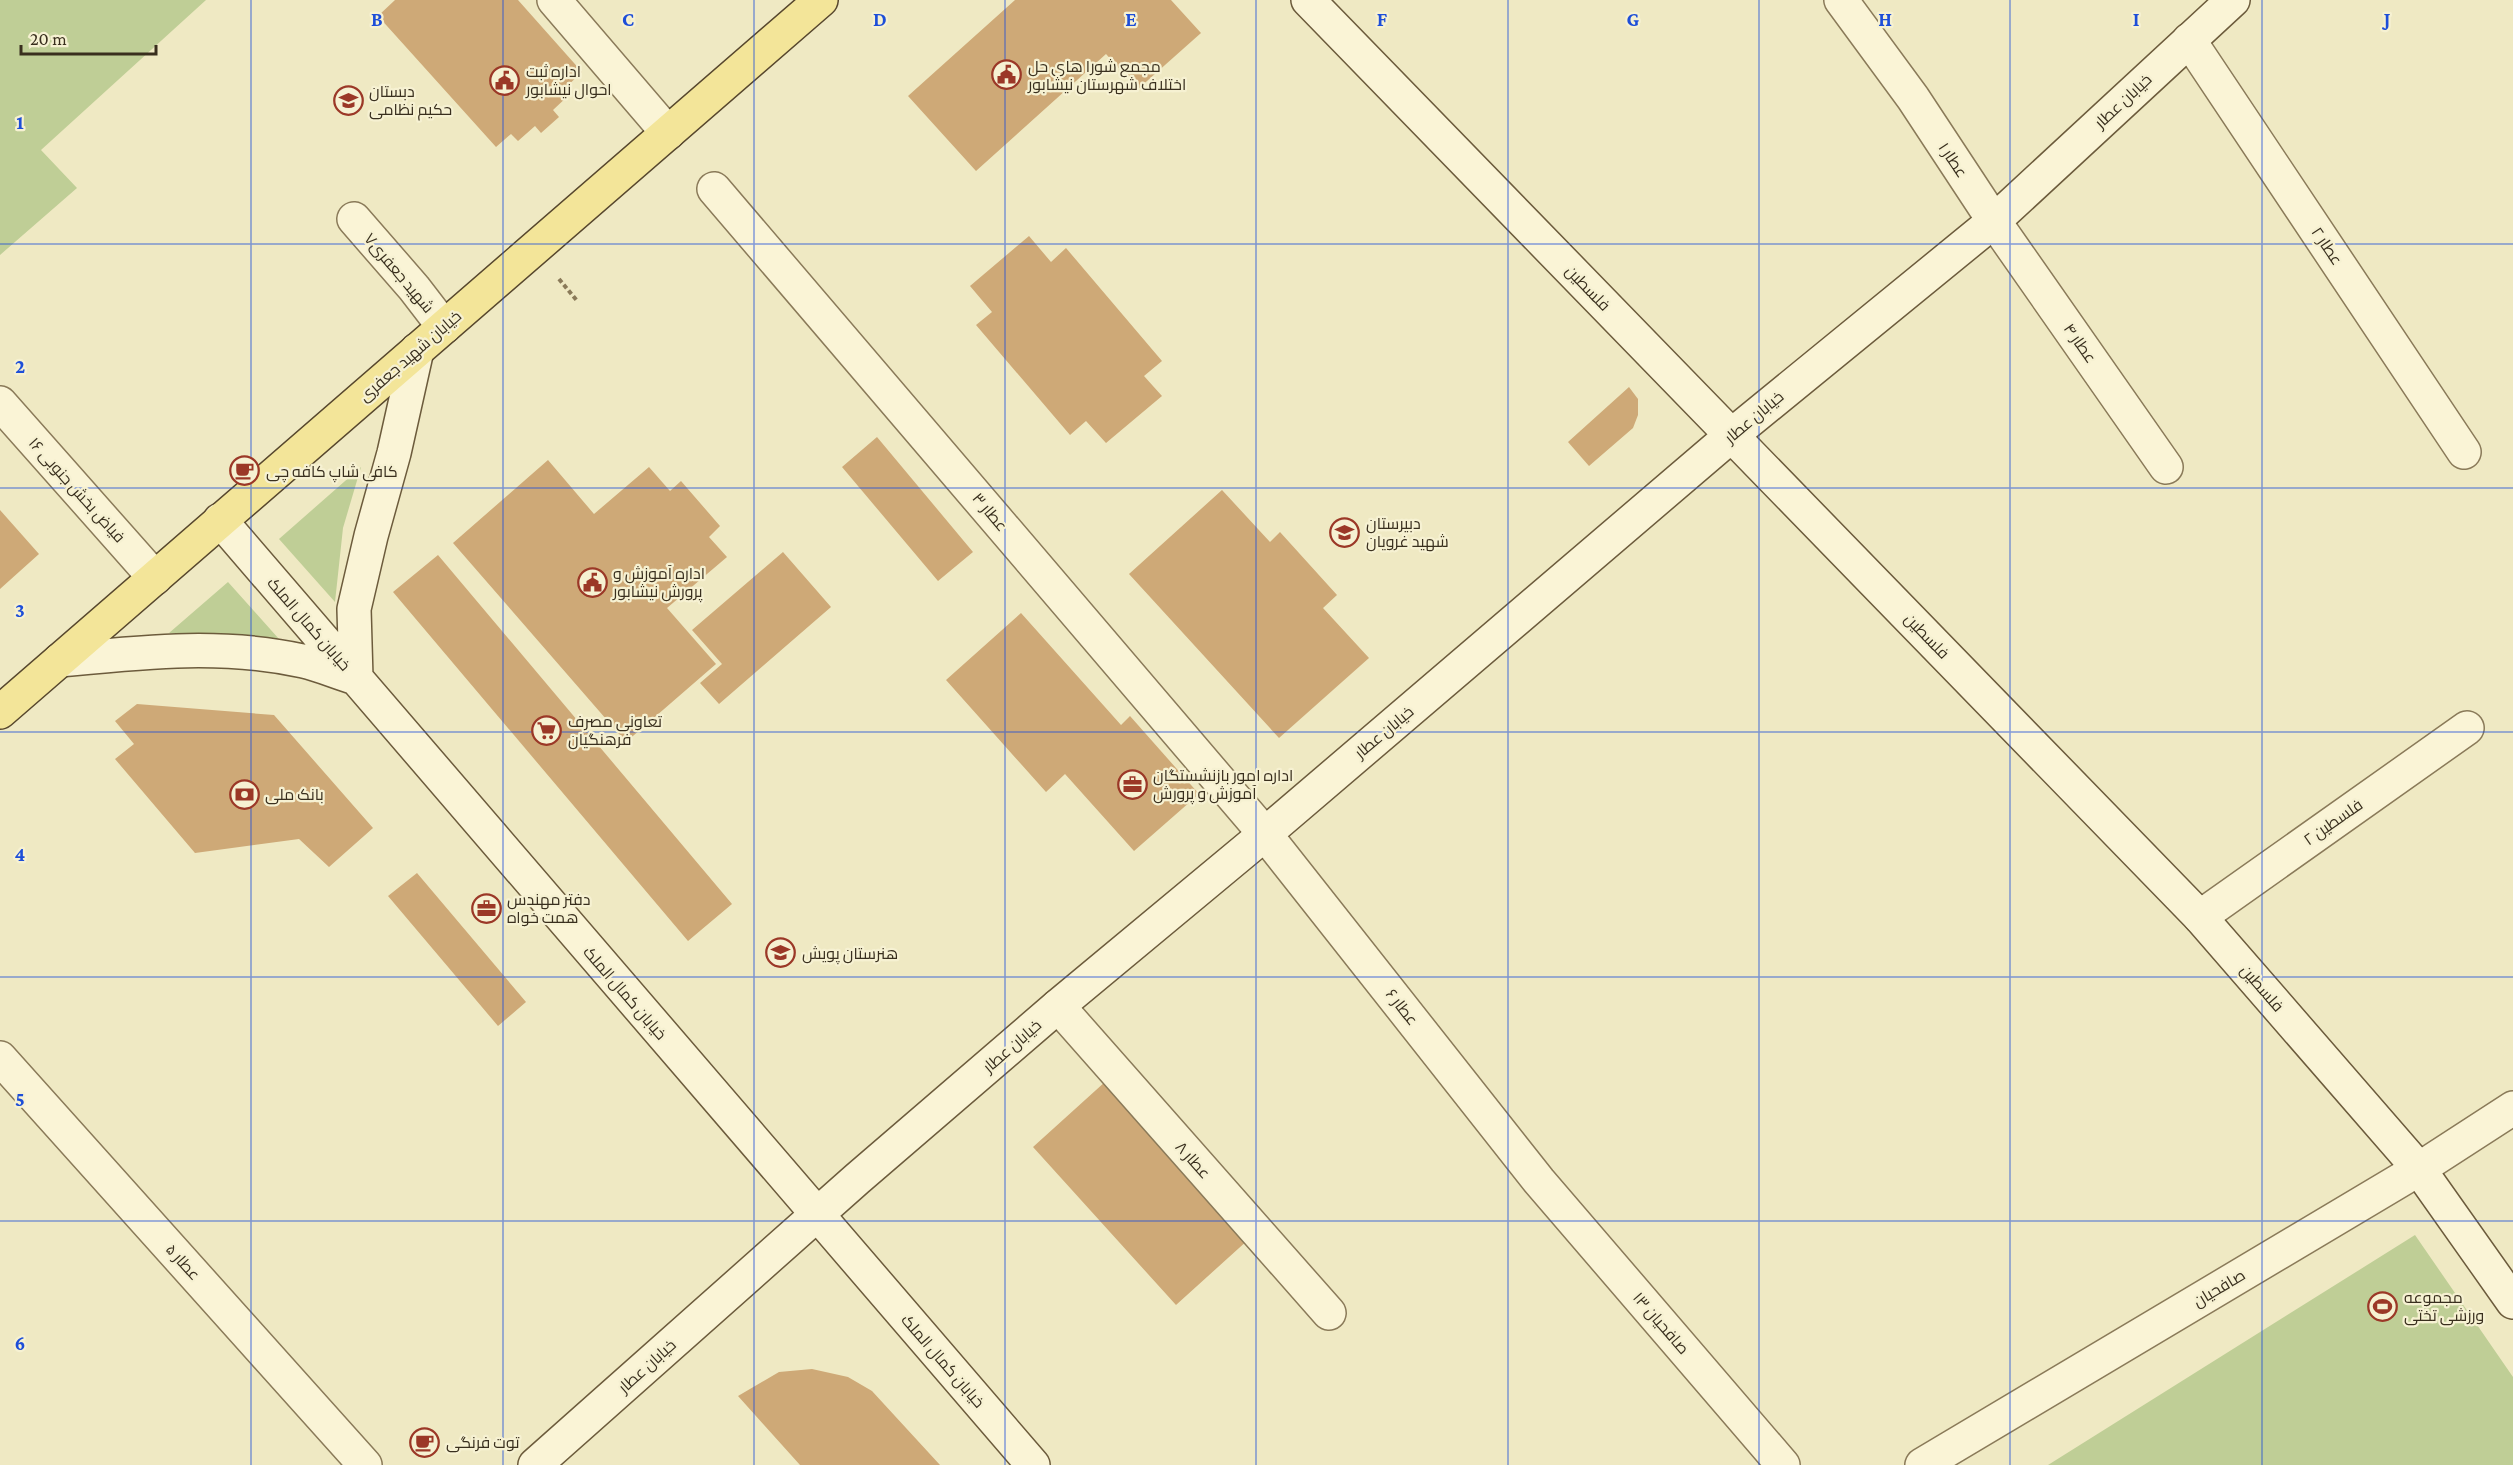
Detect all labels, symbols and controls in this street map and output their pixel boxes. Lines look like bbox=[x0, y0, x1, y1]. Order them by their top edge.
text: B bbox=[371, 8, 383, 30]
text: C bbox=[622, 8, 634, 30]
text: D bbox=[873, 8, 887, 30]
text: E bbox=[1125, 8, 1137, 30]
text: F bbox=[1377, 8, 1388, 30]
text: G bbox=[1627, 8, 1640, 30]
text: H bbox=[1878, 8, 1892, 30]
text: I bbox=[2133, 8, 2140, 30]
text: J bbox=[2382, 8, 2391, 30]
scale bar bbox=[21, 18, 156, 56]
text: 20 m bbox=[30, 29, 67, 49]
place label: مجمع شورا های حل اختلاف شهرستان نیشابور bbox=[1027, 58, 1186, 95]
public building icon: مجمع شورا های حل اختلاف شهرستان نیشابور bbox=[991, 59, 1023, 91]
place label: اداره ثبت احوال نیشابور bbox=[525, 63, 612, 100]
public building icon: اداره ثبت احوال نیشابور bbox=[489, 64, 521, 96]
street label: خیابان عطار bbox=[2090, 70, 2156, 134]
place label: دبستان حکیم نظامی bbox=[369, 83, 452, 121]
school or university icon: دبستان حکیم نظامی bbox=[332, 84, 364, 116]
text: 1 bbox=[16, 111, 24, 133]
street label: عطار ۱ bbox=[1934, 139, 1971, 181]
street label: عطار ۲ bbox=[2307, 224, 2346, 269]
street label: شهید جعفری۷ bbox=[359, 230, 437, 317]
street label: فلسطین bbox=[1561, 262, 1614, 316]
street label: خیابان شهید جعفری bbox=[356, 307, 466, 406]
street label: عطار ۴ bbox=[2060, 320, 2100, 366]
text: 2 bbox=[15, 355, 25, 377]
street label: خیابان عطار bbox=[1720, 388, 1788, 449]
street label: فیاض بخش جنوبی ۱۶ bbox=[24, 434, 128, 547]
cafe icon: کافی شاپ کافه چی bbox=[229, 455, 261, 487]
place label: کافی شاپ کافه چی bbox=[266, 463, 398, 483]
street label: عطار ۳ bbox=[969, 490, 1011, 535]
place label: دبیرستان شهید غرویان bbox=[1366, 515, 1449, 552]
school or university icon: دبیرستان شهید غرویان bbox=[1329, 516, 1361, 548]
place label: اداره آموزش و پرورش نیشابور bbox=[612, 565, 705, 603]
public building icon: اداره آموزش و پرورش نیشابور bbox=[576, 566, 608, 598]
street label: خیابان کمال الملک bbox=[262, 574, 354, 675]
text: 3 bbox=[15, 599, 25, 621]
street label: فلسطین bbox=[1900, 610, 1953, 664]
street label: خیابان عطار bbox=[1350, 703, 1418, 764]
place label: تعاونی مصرف فرهنگیان bbox=[568, 713, 663, 750]
supermarket icon: تعاونی مصرف فرهنگیان bbox=[531, 714, 563, 746]
place label: اداره امور بازنشستگان آموزش و پرورش bbox=[1153, 767, 1293, 805]
office icon: اداره امور بازنشستگان آموزش و پرورش bbox=[1116, 768, 1148, 800]
bank icon: بانک ملی bbox=[228, 778, 260, 810]
place label: بانک ملی bbox=[265, 786, 324, 805]
street label: فلسطین ۲ bbox=[2300, 796, 2367, 850]
text: 4 bbox=[15, 843, 26, 865]
place label: دفتر مهندس همت خواه bbox=[507, 891, 590, 927]
office icon: دفتر مهندس همت خواه bbox=[470, 892, 502, 924]
school or university icon: هنرستان پویش bbox=[765, 937, 797, 969]
street label: خیابان کمال الملک bbox=[578, 943, 670, 1044]
place label: هنرستان پویش bbox=[802, 945, 898, 965]
street label: فلسطین bbox=[2236, 961, 2287, 1016]
street label: عطار ۶ bbox=[1382, 986, 1421, 1029]
street label: خیابان عطار bbox=[979, 1016, 1046, 1078]
text: 5 bbox=[15, 1088, 25, 1110]
street label: عطار ۸ bbox=[1171, 1138, 1214, 1182]
street label: عطار ۵ bbox=[162, 1241, 203, 1284]
street label: صافحیان bbox=[2190, 1266, 2249, 1312]
street label: صافحیان ۱۳ bbox=[1628, 1289, 1692, 1359]
place label: مجموعه ورزشی تختی bbox=[2404, 1289, 2484, 1326]
sports icon: مجموعه ورزشی تختی bbox=[2367, 1290, 2399, 1322]
street label: خیابان کمال الملک bbox=[896, 1311, 988, 1412]
text: 6 bbox=[15, 1332, 25, 1354]
street label: خیابان عطار bbox=[614, 1336, 681, 1398]
cafe icon: توت فرنگی bbox=[409, 1426, 441, 1458]
place label: توت فرنگی bbox=[446, 1434, 520, 1453]

